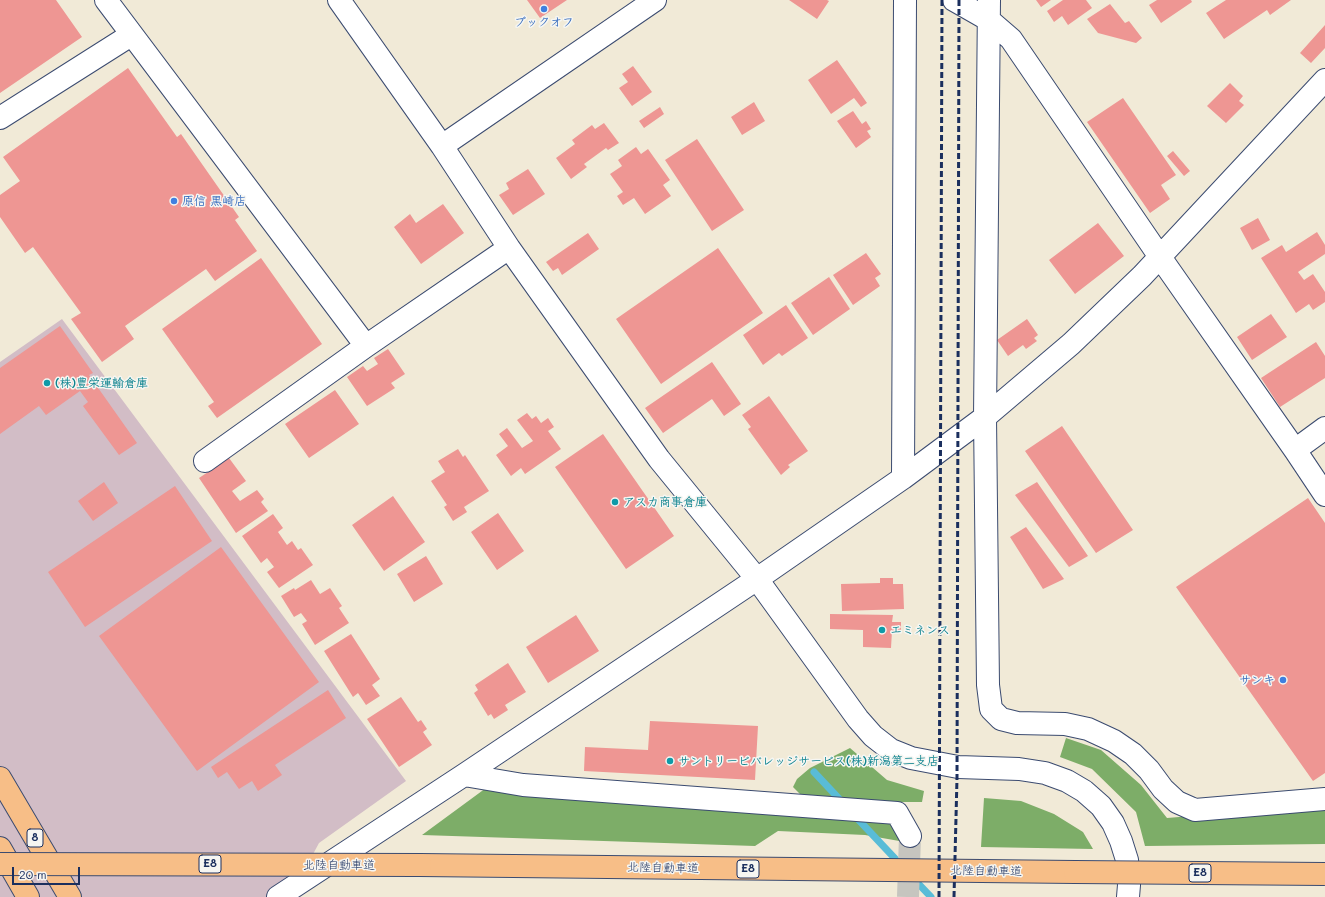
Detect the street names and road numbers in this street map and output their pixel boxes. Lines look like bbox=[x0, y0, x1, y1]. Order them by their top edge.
road number: 8 bbox=[27, 829, 43, 847]
road number: E8 bbox=[199, 855, 221, 873]
street label: 北陸自動車道 bbox=[303, 858, 375, 872]
street label: 北陸自動車道 bbox=[627, 860, 699, 876]
road number: E8 bbox=[737, 860, 759, 878]
street label: 北陸自動車道 bbox=[950, 863, 1022, 879]
road number: E8 bbox=[1189, 864, 1211, 882]

